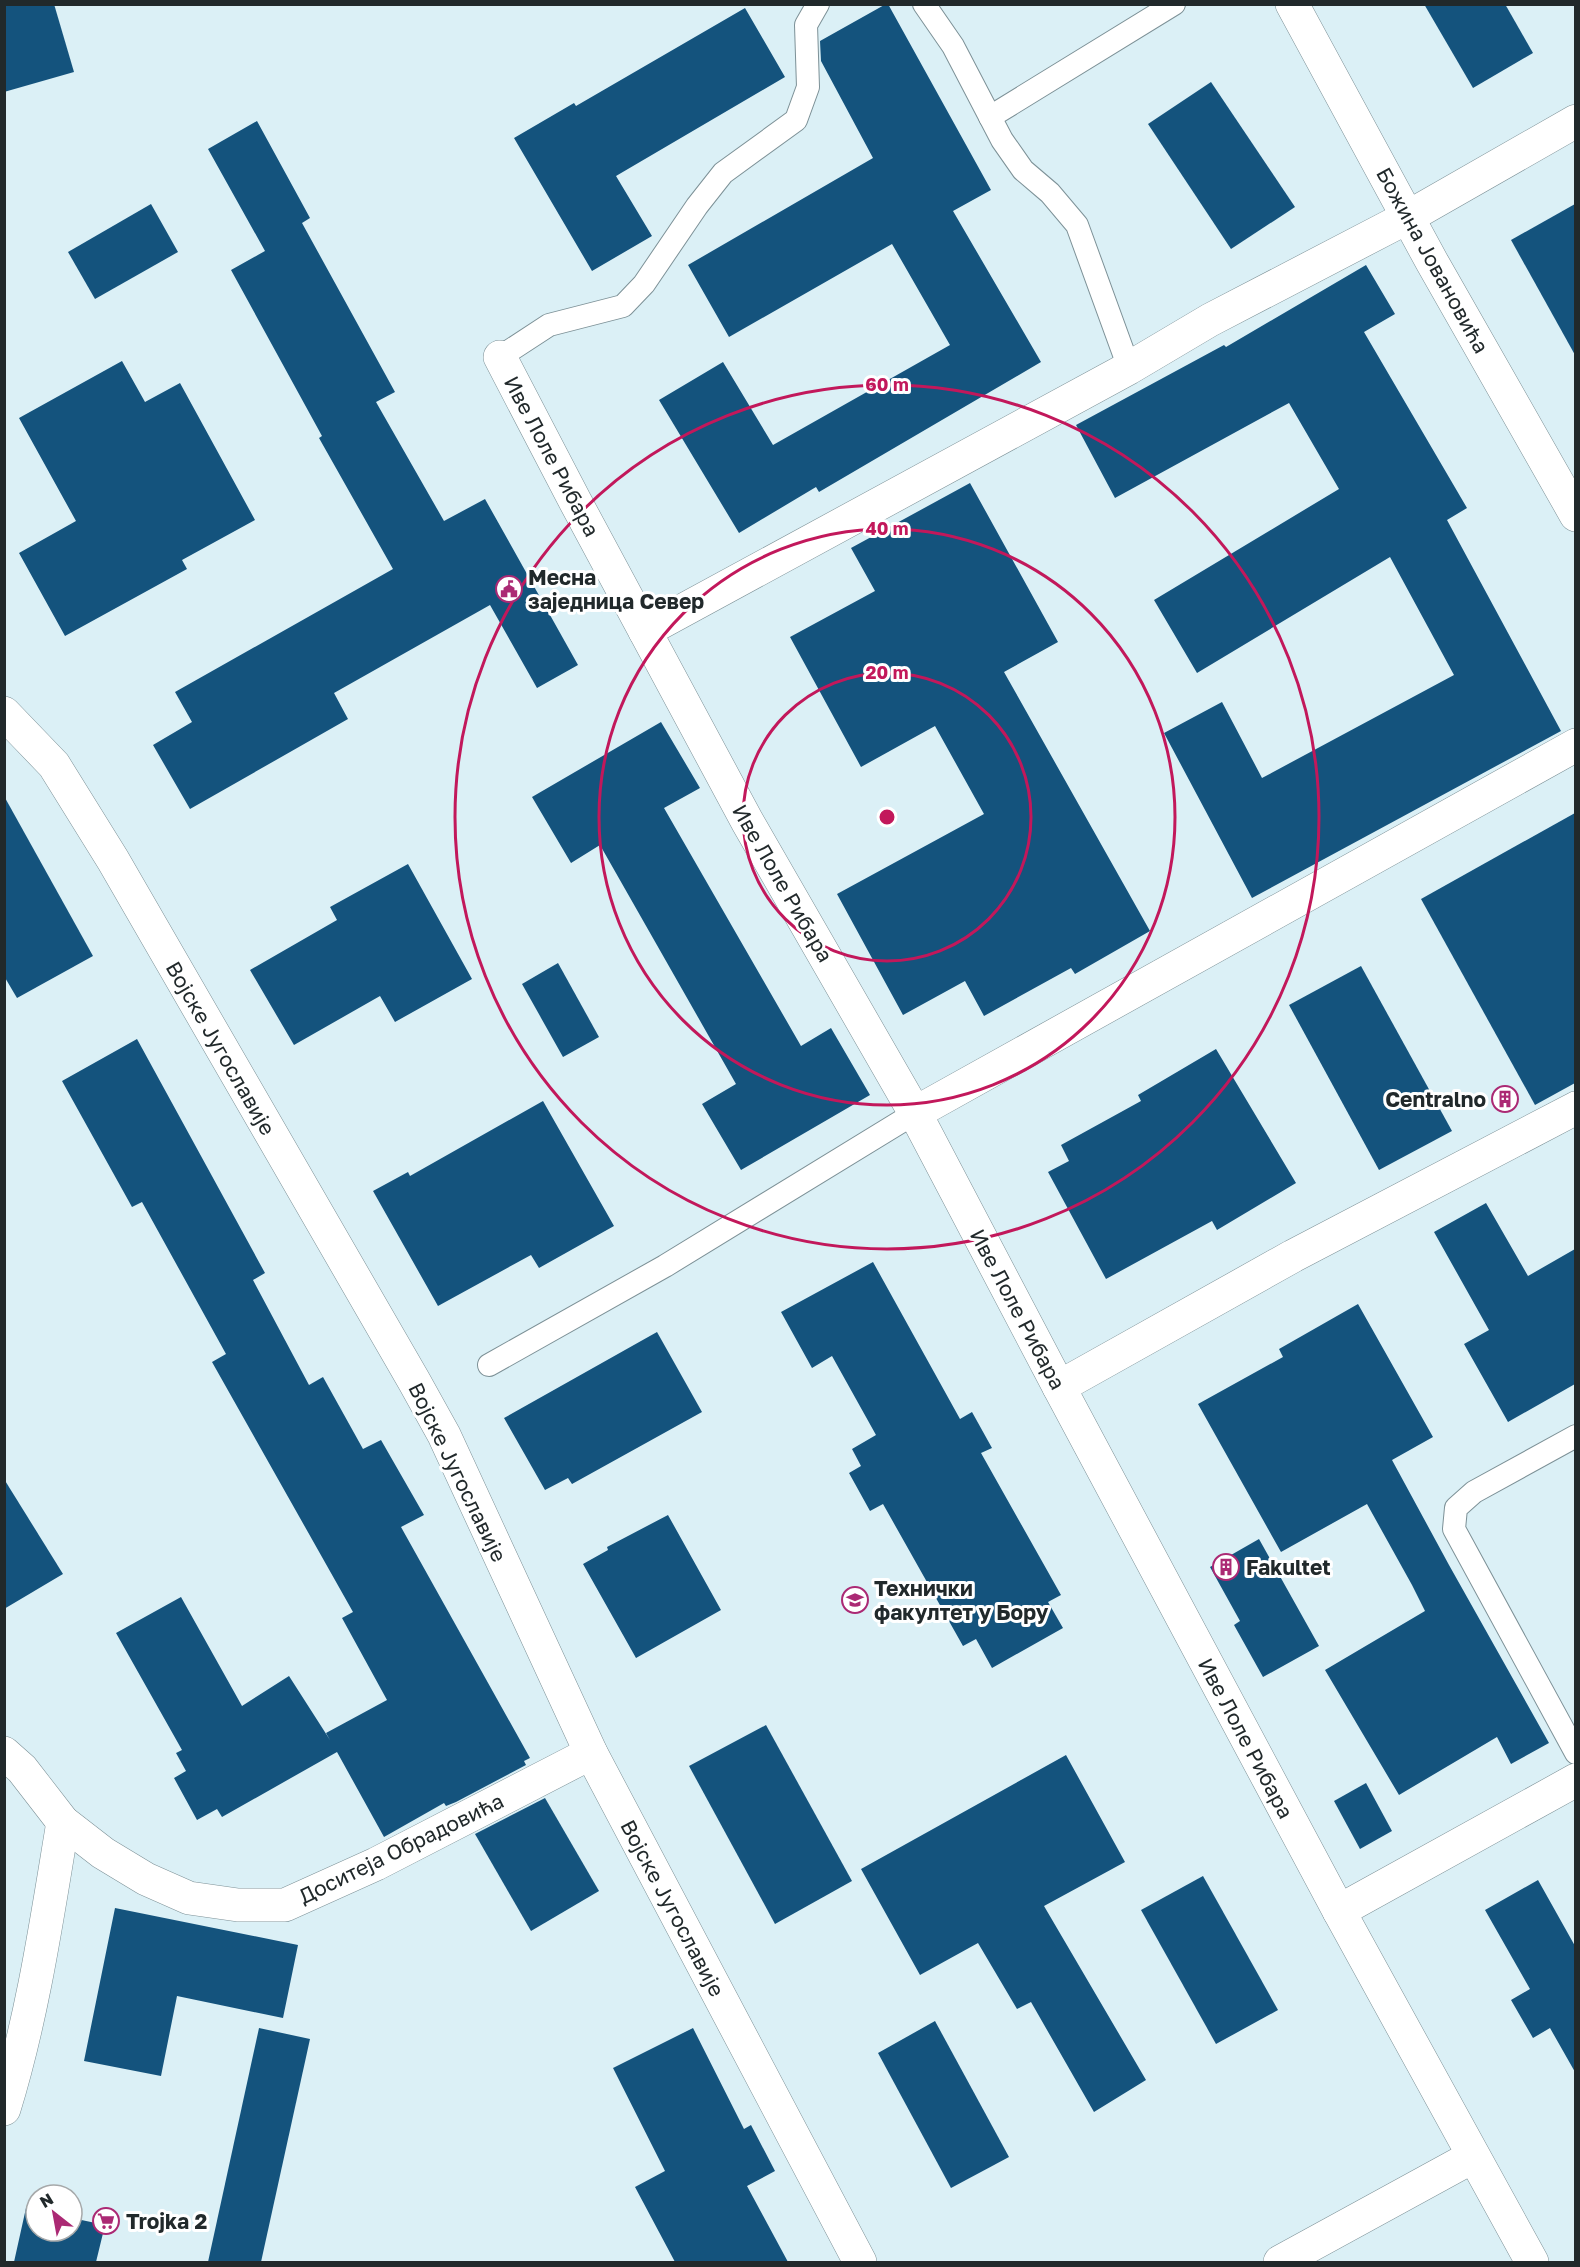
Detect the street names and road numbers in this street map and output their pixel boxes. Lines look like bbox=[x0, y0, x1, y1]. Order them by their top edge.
street label: Божина Јовановића bbox=[1371, 162, 1495, 358]
street label: Иве Лоле Рибара bbox=[499, 371, 605, 541]
street label: Иве Лоле Рибара bbox=[727, 799, 839, 967]
street label: Војске Југославије bbox=[161, 956, 281, 1140]
street label: Иве Лоле Рибара bbox=[965, 1224, 1071, 1394]
street label: Војске Југославије bbox=[403, 1378, 513, 1566]
street label: Иве Лоле Рибара bbox=[1193, 1653, 1299, 1823]
street label: Доситеја Обрадовића bbox=[294, 1787, 508, 1909]
street label: Војске Југославије bbox=[615, 1815, 731, 2001]

